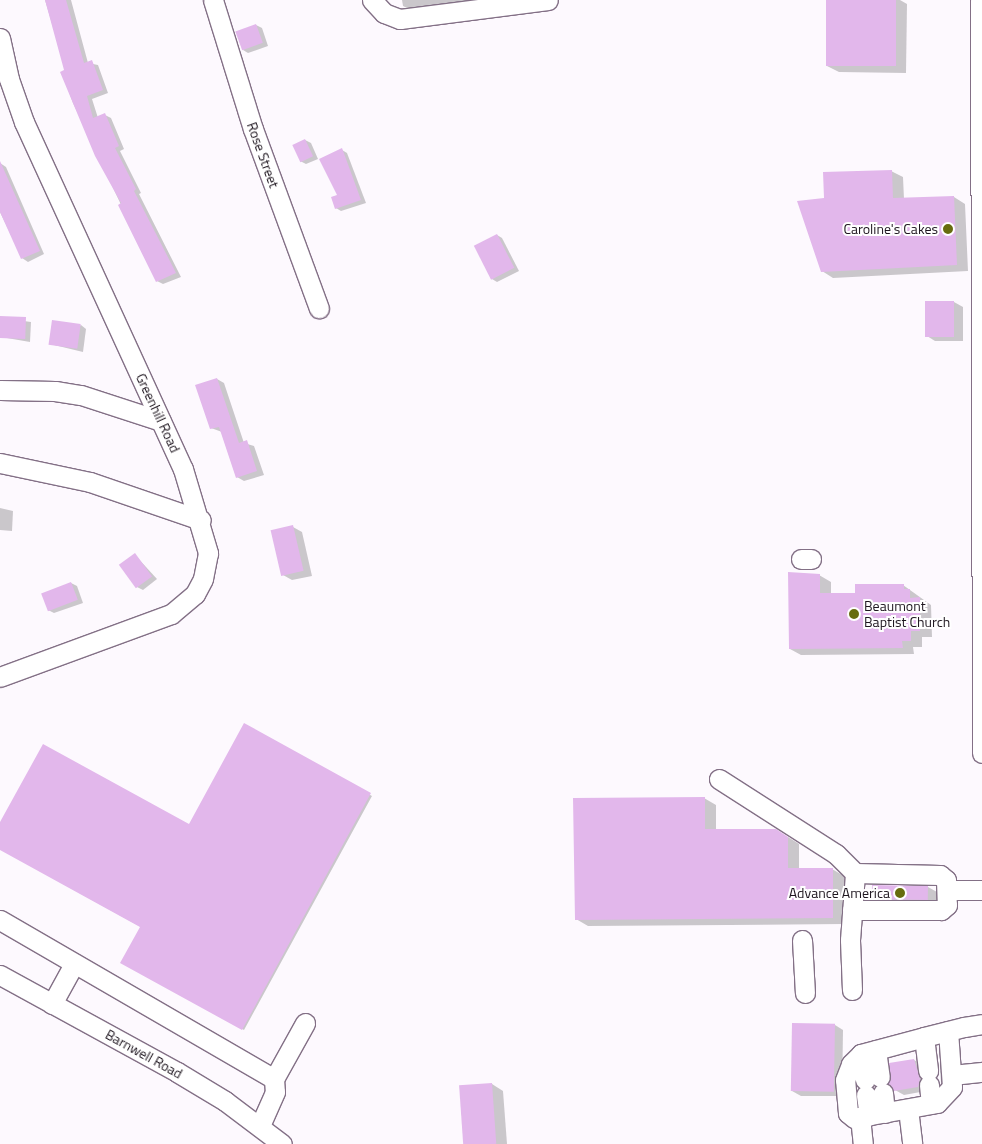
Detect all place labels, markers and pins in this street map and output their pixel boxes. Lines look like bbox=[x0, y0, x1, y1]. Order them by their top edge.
place label: Caroline's Cakes bbox=[843, 221, 938, 237]
marker: Caroline's Cakes bbox=[942, 223, 954, 235]
place label: Beaumont Baptist Church bbox=[864, 598, 950, 630]
marker: Beaumont Baptist Church bbox=[848, 608, 860, 620]
place label: Advance America bbox=[789, 885, 890, 901]
marker: Advance America bbox=[894, 887, 906, 899]

